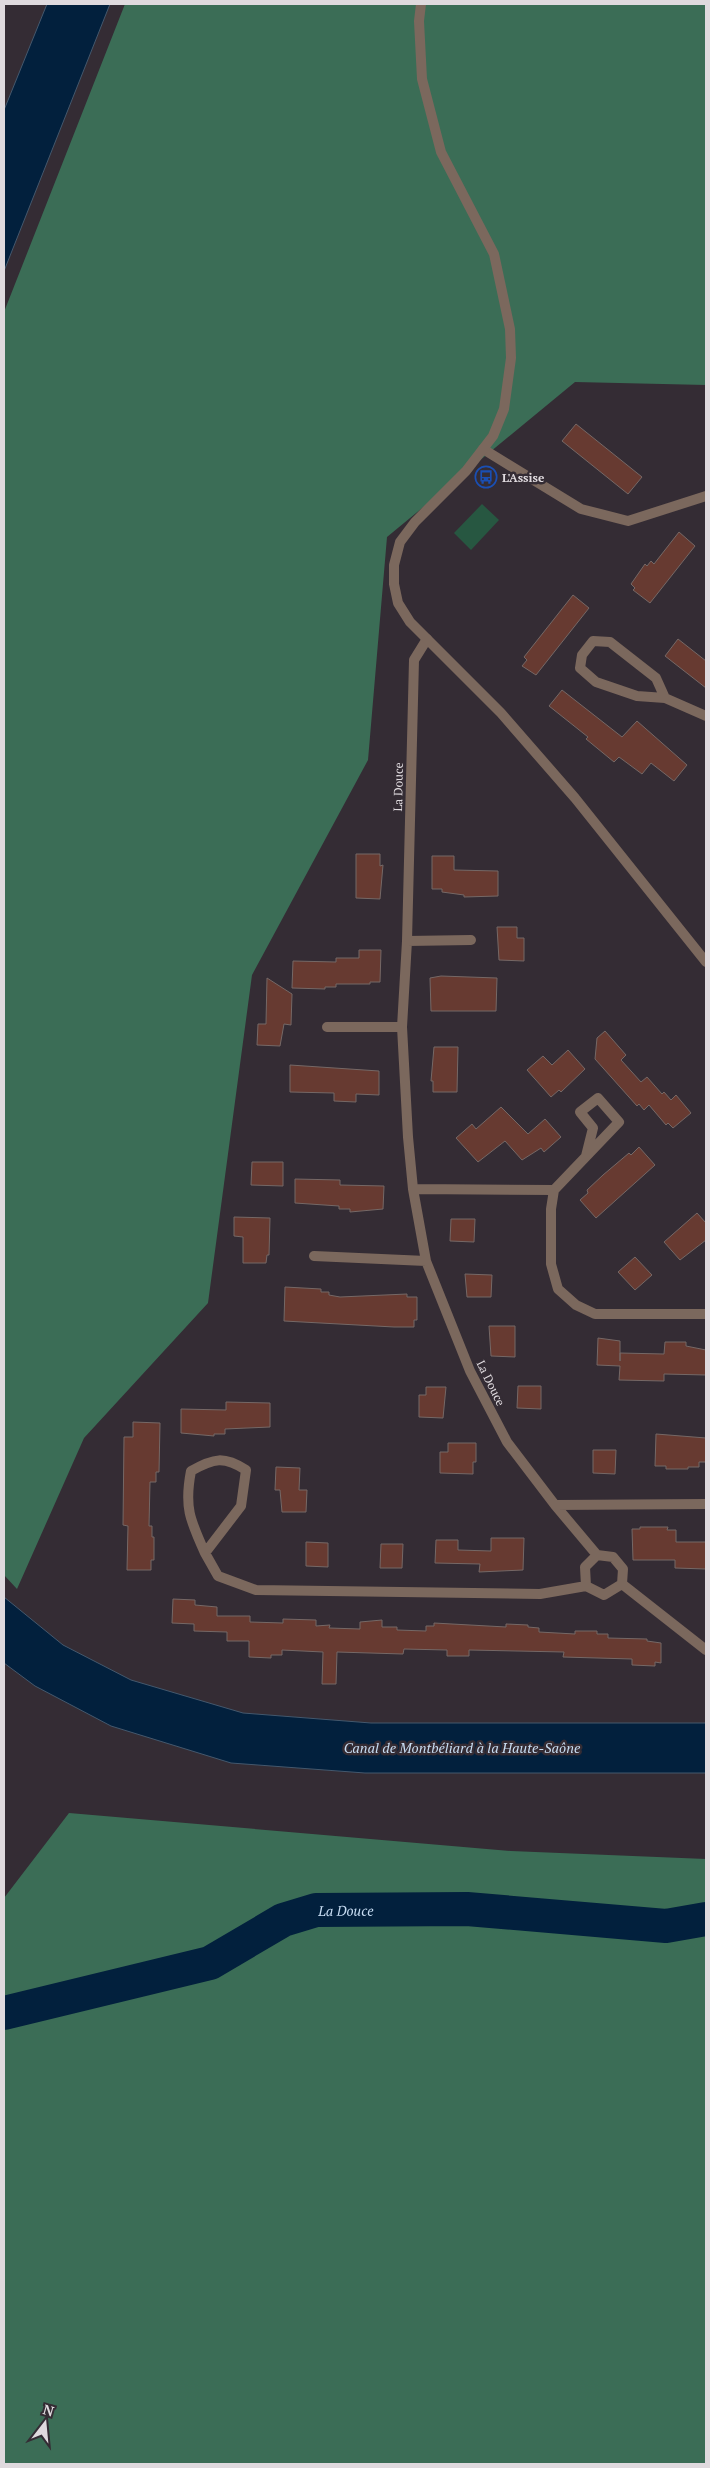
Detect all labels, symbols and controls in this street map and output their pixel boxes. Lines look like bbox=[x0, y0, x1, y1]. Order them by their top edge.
bus stop icon: L'Assise bbox=[474, 465, 498, 489]
place label: L'Assise bbox=[502, 470, 545, 485]
street label: La Douce bbox=[390, 762, 406, 812]
street label: La Douce bbox=[474, 1358, 508, 1408]
water label: Canal de Montbéliard à la Haute-Saône bbox=[344, 1738, 581, 1757]
water label: La Douce bbox=[317, 1900, 374, 1919]
north arrow bbox=[20, 2398, 70, 2448]
text: N bbox=[41, 2399, 57, 2421]

